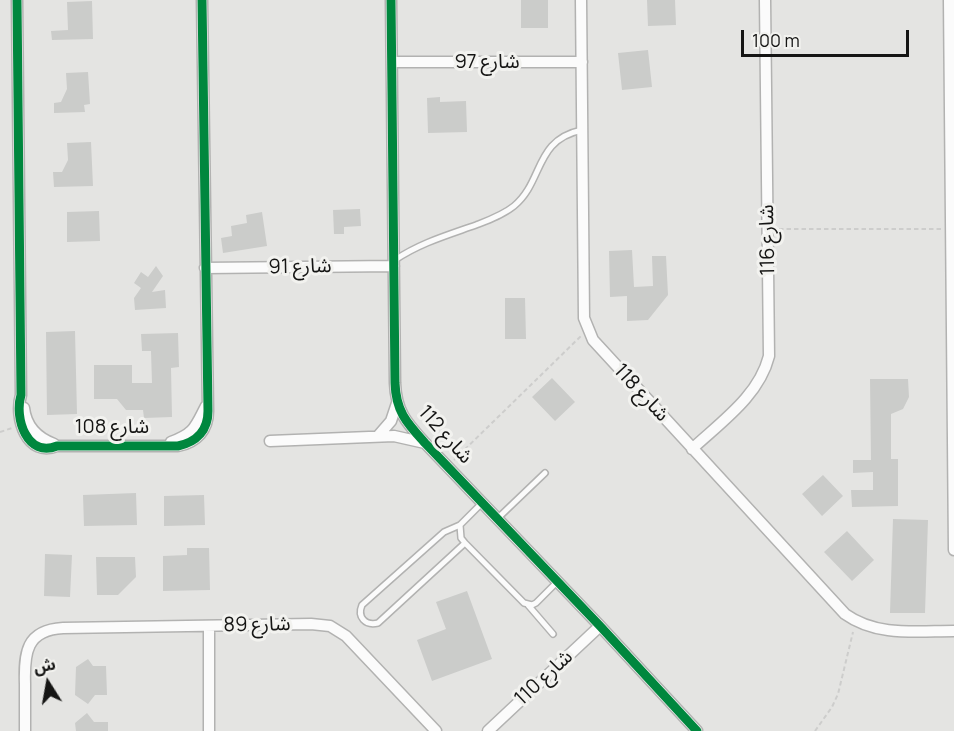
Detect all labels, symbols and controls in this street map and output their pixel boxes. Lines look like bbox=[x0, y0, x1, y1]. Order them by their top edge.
scale bar bbox=[744, 18, 912, 56]
text: 100 m bbox=[752, 28, 800, 52]
street label: شارع 97 bbox=[454, 50, 520, 74]
street label: شارع 116 bbox=[755, 204, 781, 276]
street label: شارع 91 bbox=[268, 254, 332, 280]
street label: شارع 118 bbox=[608, 359, 674, 427]
street label: شارع 112 bbox=[413, 401, 477, 469]
street label: شارع 108 bbox=[75, 415, 149, 439]
street label: شارع 89 bbox=[223, 612, 291, 638]
street label: شارع 110 bbox=[510, 645, 578, 711]
text: ش bbox=[32, 652, 57, 678]
north arrow bbox=[18, 653, 78, 713]

